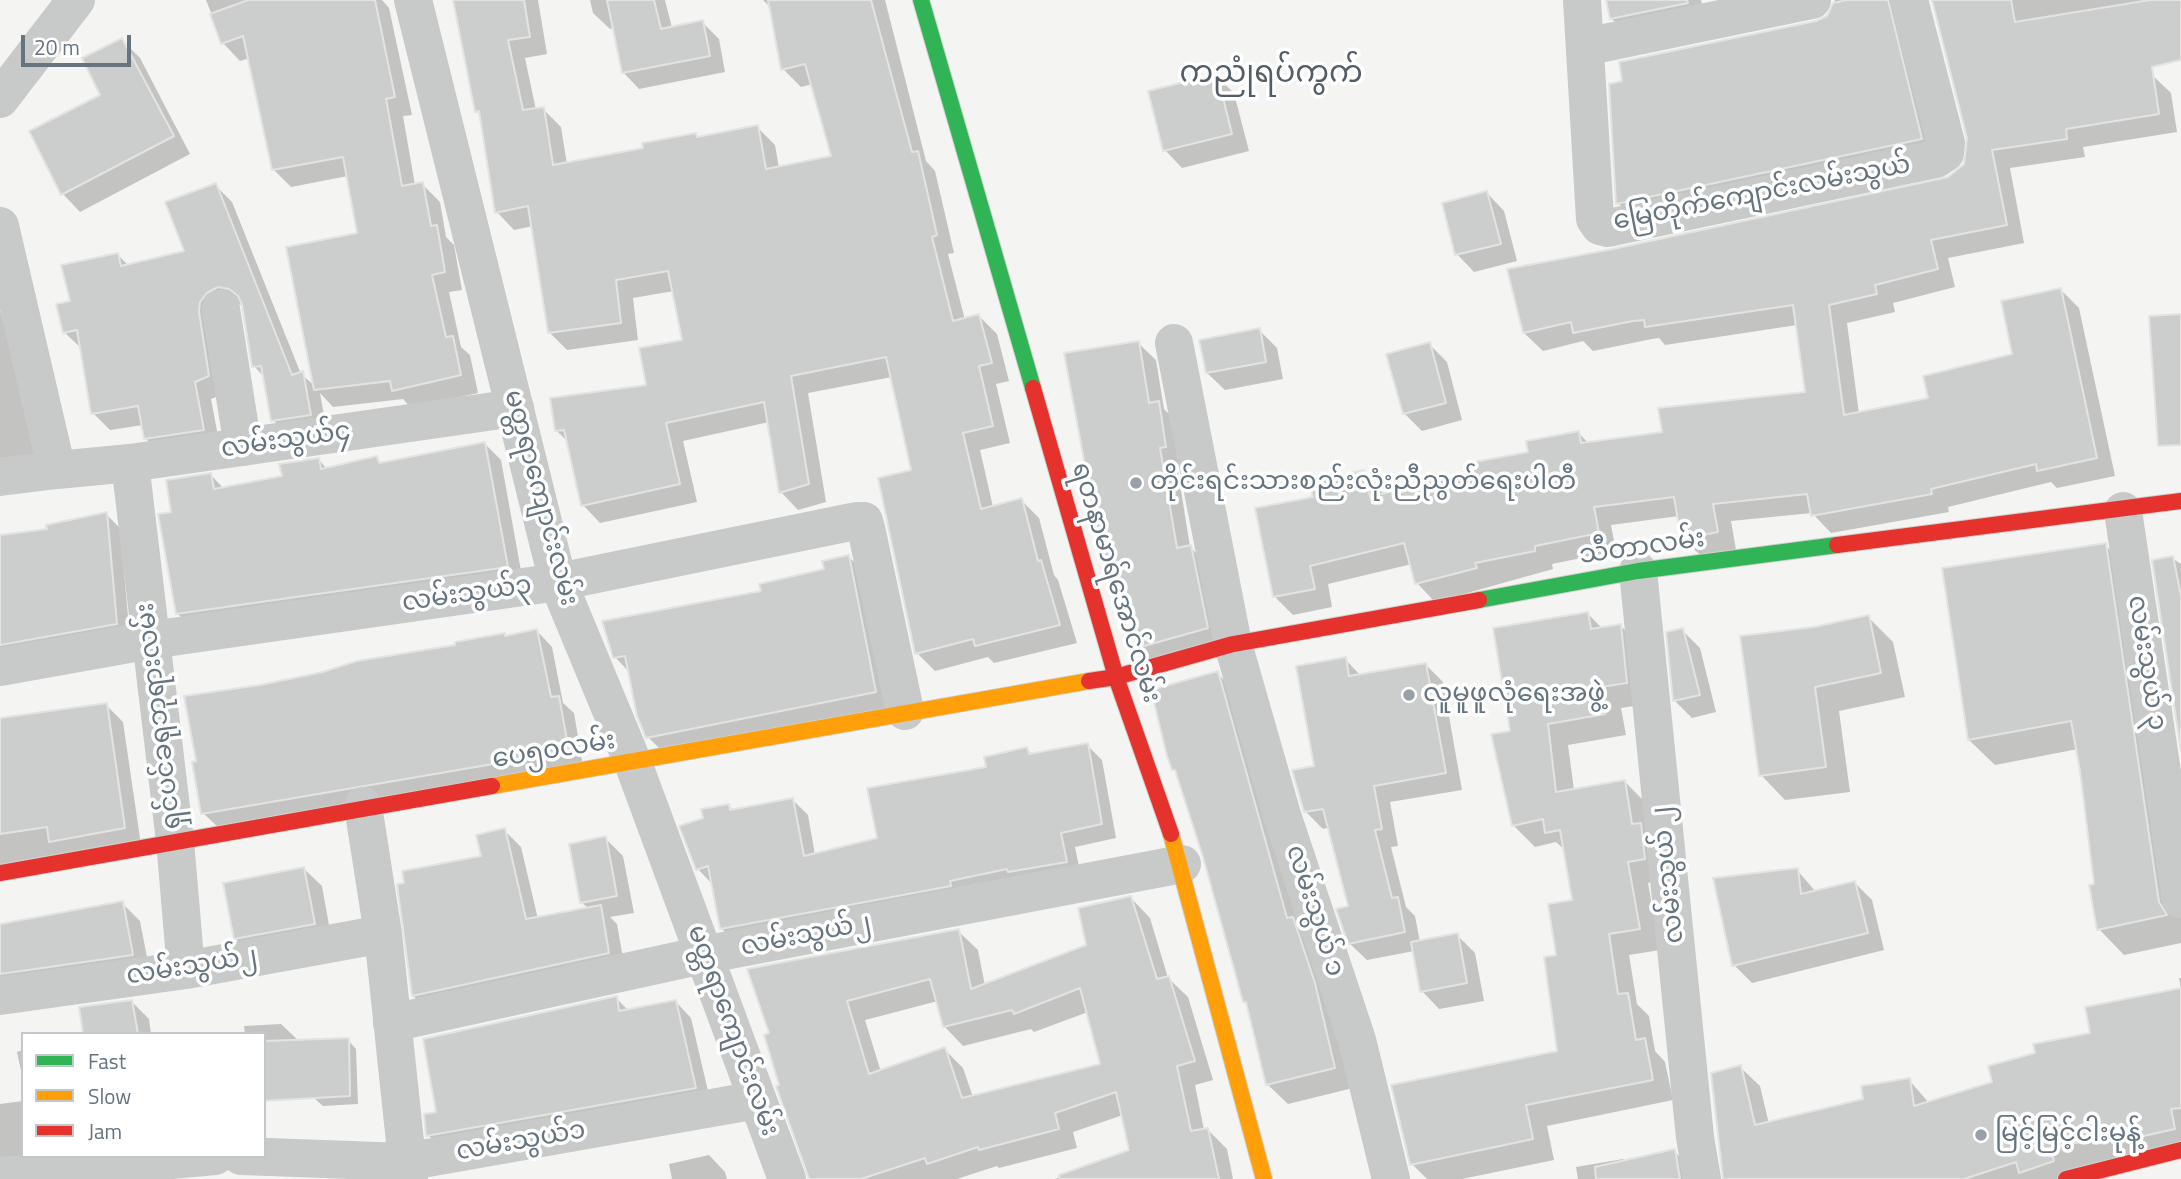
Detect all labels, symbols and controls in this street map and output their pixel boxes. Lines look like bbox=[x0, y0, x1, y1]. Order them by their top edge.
scale bar bbox=[24, 21, 135, 65]
text: 20 m bbox=[34, 31, 80, 63]
district label: ကညုံရပ်ကွက် bbox=[1179, 57, 1363, 93]
street label: မြေတိုက်ကျောင်းလမ်းသွယ် bbox=[1611, 150, 1913, 238]
street label: မတ္တရာကျောင်းလမ်း bbox=[496, 387, 584, 609]
street label: လမ်းသွယ်၄ bbox=[219, 416, 353, 466]
street label: ရတနာမာရ်အောင်လမ်း bbox=[1064, 459, 1166, 707]
place label: တိုင်းရင်းသားစည်းလုံးညီညွတ်ရေးပါတီ bbox=[1150, 467, 1576, 499]
marker: တိုင်းရင်းသားစည်းလုံးညီညွတ်ရေးပါတီ bbox=[1128, 475, 1144, 491]
street label: သီတာလမ်း bbox=[1577, 524, 1707, 572]
street label: လမ်းသွယ်၃ bbox=[400, 570, 534, 620]
street label: လမ်းသွယ် ၃ bbox=[2120, 593, 2172, 733]
street label: ရှင်ပင်ခရုဘုရားလမ်း bbox=[131, 601, 189, 831]
place label: လူမူဖူလုံရေးအဖွဲ့ bbox=[1423, 679, 1605, 711]
marker: လူမူဖူလုံရေးအဖွဲ့ bbox=[1401, 687, 1417, 703]
street label: ပေ၅၀လမ်း bbox=[490, 726, 618, 776]
street label: လမ်းသွယ် ၂ bbox=[1646, 805, 1692, 945]
street label: လမ်းသွယ် ၁ bbox=[1278, 841, 1350, 981]
street label: လမ်းသွယ်၂ bbox=[738, 908, 874, 964]
street label: မတ္တရာကျောင်းလမ်း bbox=[679, 921, 785, 1141]
street label: လမ်းသွယ်၂ bbox=[124, 941, 260, 993]
legend bbox=[21, 1032, 266, 1158]
text: Fast bbox=[88, 1045, 126, 1077]
text: Slow bbox=[88, 1080, 131, 1112]
text: Jam bbox=[88, 1115, 122, 1147]
street label: လမ်းသွယ်၁ bbox=[454, 1115, 588, 1169]
place label: မြင့်မြင့်ငါးမုန့် bbox=[1995, 1119, 2141, 1151]
marker: မြင့်မြင့်ငါးမုန့် bbox=[1973, 1127, 1989, 1143]

